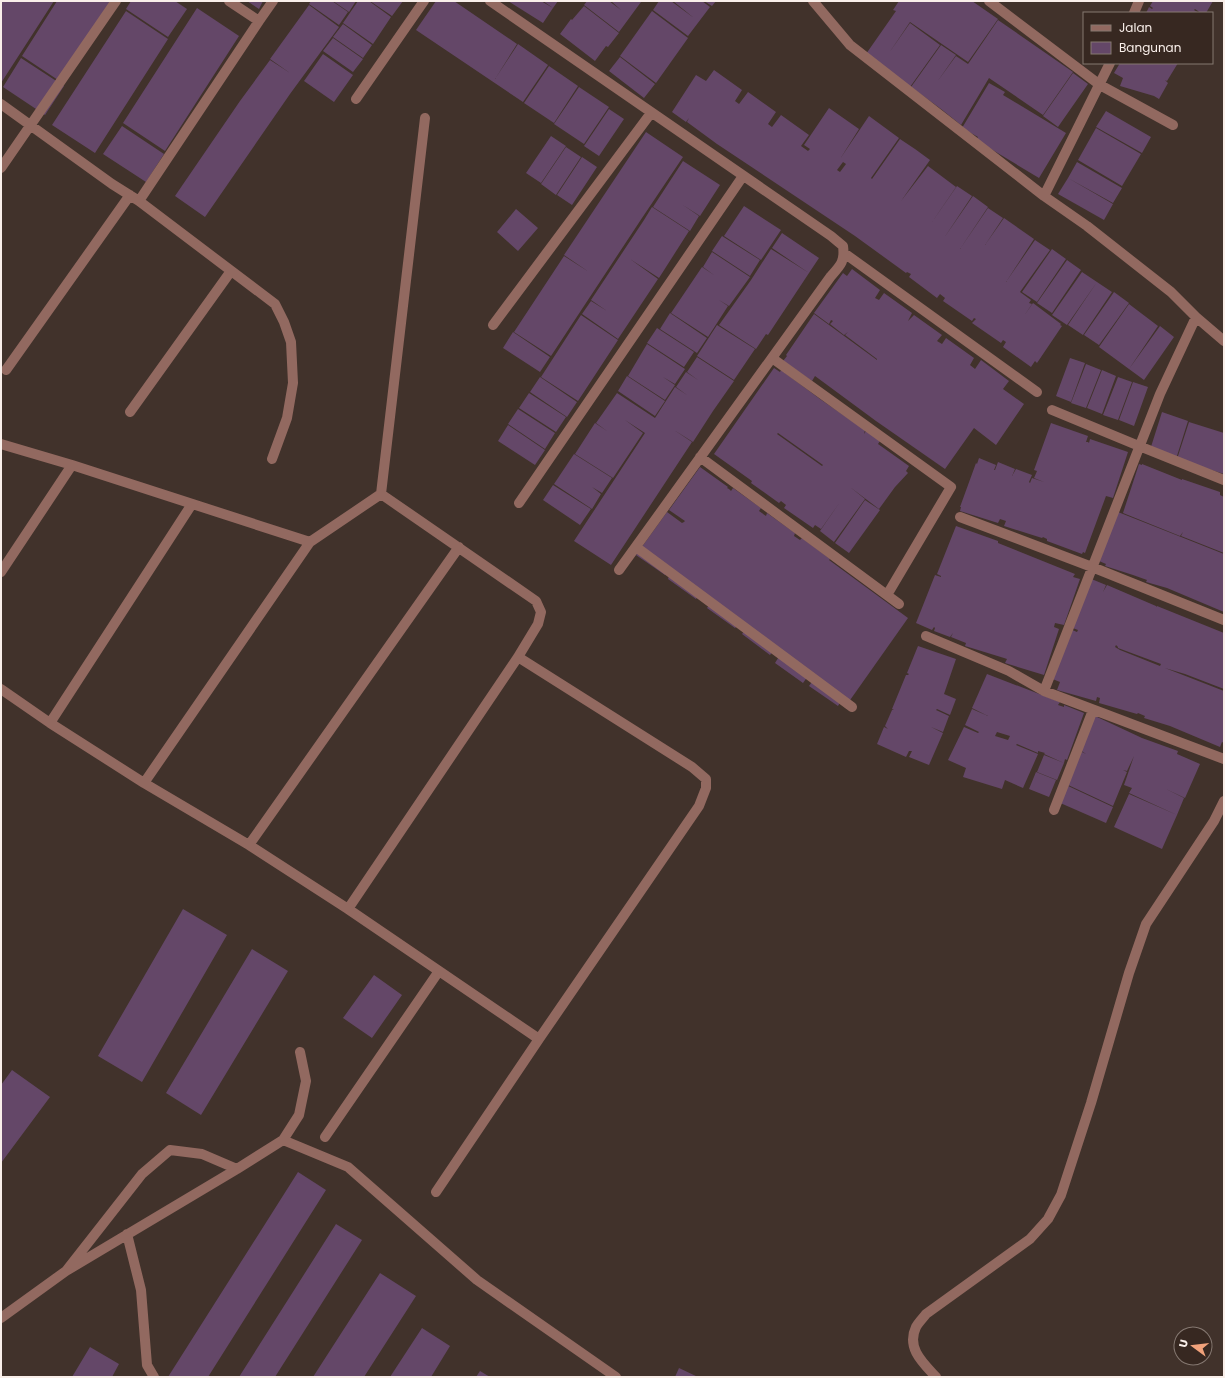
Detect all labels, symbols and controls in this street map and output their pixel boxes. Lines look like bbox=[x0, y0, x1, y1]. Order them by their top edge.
legend bbox=[1083, 12, 1213, 64]
text: Jalan bbox=[1119, 19, 1152, 36]
text: Bangunan bbox=[1119, 39, 1181, 56]
north arrow bbox=[1173, 1326, 1213, 1366]
text: U bbox=[1175, 1337, 1192, 1349]

